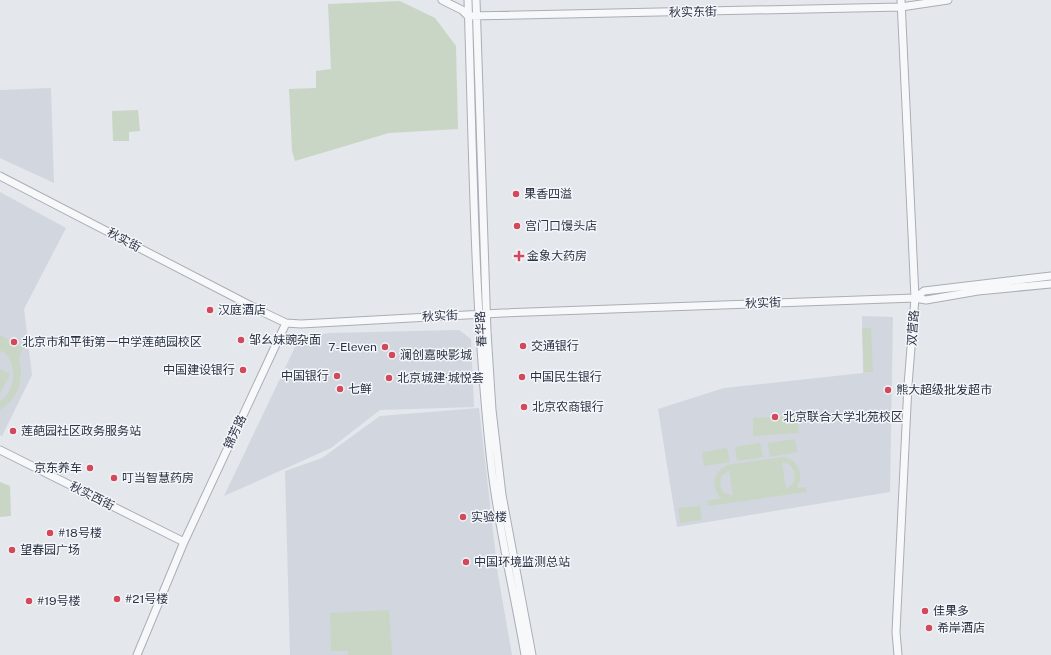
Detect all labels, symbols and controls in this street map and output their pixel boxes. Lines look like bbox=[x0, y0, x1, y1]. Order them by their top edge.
street label: 秋实东街 bbox=[669, 5, 717, 19]
place label: 果香四溢 bbox=[524, 187, 572, 201]
marker: 果香四溢 bbox=[511, 189, 521, 199]
place label: 宫门口馒头店 bbox=[525, 219, 597, 233]
marker: 宫门口馒头店 bbox=[512, 221, 522, 231]
street label: 秋实街 bbox=[105, 225, 143, 255]
place label: 金象大药房 bbox=[527, 249, 587, 263]
marker: 金象大药房 bbox=[514, 251, 524, 261]
street label: 秋实街 bbox=[745, 295, 781, 311]
place label: 汉庭酒店 bbox=[218, 303, 266, 317]
marker: 汉庭酒店 bbox=[205, 305, 215, 315]
street label: 秋实街 bbox=[422, 308, 458, 324]
street label: 双营路 bbox=[905, 310, 921, 346]
street label: 春华路 bbox=[473, 311, 489, 347]
place label: 邹幺妹豌杂面 bbox=[249, 333, 321, 347]
place label: 北京市和平街第一中学莲葩园校区 bbox=[22, 335, 202, 349]
marker: 邹幺妹豌杂面 bbox=[236, 335, 246, 345]
marker: 北京市和平街第一中学莲葩园校区 bbox=[9, 337, 19, 347]
place label: 交通银行 bbox=[531, 339, 579, 353]
place label: 7-Eleven bbox=[328, 340, 377, 354]
marker: 交通银行 bbox=[518, 341, 528, 351]
marker: 7-Eleven bbox=[380, 342, 390, 352]
place label: 澜创嘉映影城 bbox=[400, 348, 472, 362]
marker: 澜创嘉映影城 bbox=[387, 350, 397, 360]
place label: 中国建设银行 bbox=[163, 363, 235, 377]
marker: 中国建设银行 bbox=[238, 365, 248, 375]
place label: 中国银行 bbox=[281, 369, 329, 383]
place label: 中国民生银行 bbox=[530, 370, 602, 384]
marker: 中国银行 bbox=[332, 371, 342, 381]
place label: 北京城建·城悦荟 bbox=[397, 371, 484, 385]
marker: 中国民生银行 bbox=[517, 372, 527, 382]
marker: 北京城建·城悦荟 bbox=[384, 373, 394, 383]
place label: 七鲜 bbox=[348, 382, 372, 396]
place label: 熊大超级批发超市 bbox=[896, 383, 992, 397]
marker: 七鲜 bbox=[335, 384, 345, 394]
marker: 熊大超级批发超市 bbox=[883, 385, 893, 395]
place label: 北京农商银行 bbox=[532, 400, 604, 414]
marker: 北京农商银行 bbox=[519, 402, 529, 412]
place label: 北京联合大学北苑校区 bbox=[783, 410, 903, 424]
marker: 北京联合大学北苑校区 bbox=[770, 412, 780, 422]
street label: 锦芳路 bbox=[221, 413, 249, 451]
place label: 莲葩园社区政务服务站 bbox=[21, 424, 141, 438]
marker: 莲葩园社区政务服务站 bbox=[8, 426, 18, 436]
place label: 京东养车 bbox=[34, 461, 82, 475]
marker: 京东养车 bbox=[85, 463, 95, 473]
place label: 叮当智慧药房 bbox=[122, 471, 194, 485]
marker: 叮当智慧药房 bbox=[109, 473, 119, 483]
street label: 秋实西街 bbox=[67, 479, 117, 513]
place label: 实验楼 bbox=[471, 510, 507, 524]
marker: 实验楼 bbox=[458, 512, 468, 522]
place label: #18号楼 bbox=[58, 526, 102, 540]
marker: #18号楼 bbox=[45, 528, 55, 538]
place label: 望春园广场 bbox=[20, 543, 80, 557]
marker: 望春园广场 bbox=[7, 545, 17, 555]
place label: 中国环境监测总站 bbox=[474, 555, 570, 569]
marker: 中国环境监测总站 bbox=[461, 557, 471, 567]
place label: #21号楼 bbox=[125, 592, 168, 606]
place label: #19号楼 bbox=[37, 594, 81, 608]
marker: #21号楼 bbox=[112, 594, 122, 604]
marker: #19号楼 bbox=[24, 596, 34, 606]
place label: 佳果多 bbox=[933, 604, 969, 618]
marker: 佳果多 bbox=[920, 606, 930, 616]
place label: 希岸酒店 bbox=[937, 621, 985, 635]
marker: 希岸酒店 bbox=[924, 623, 934, 633]

